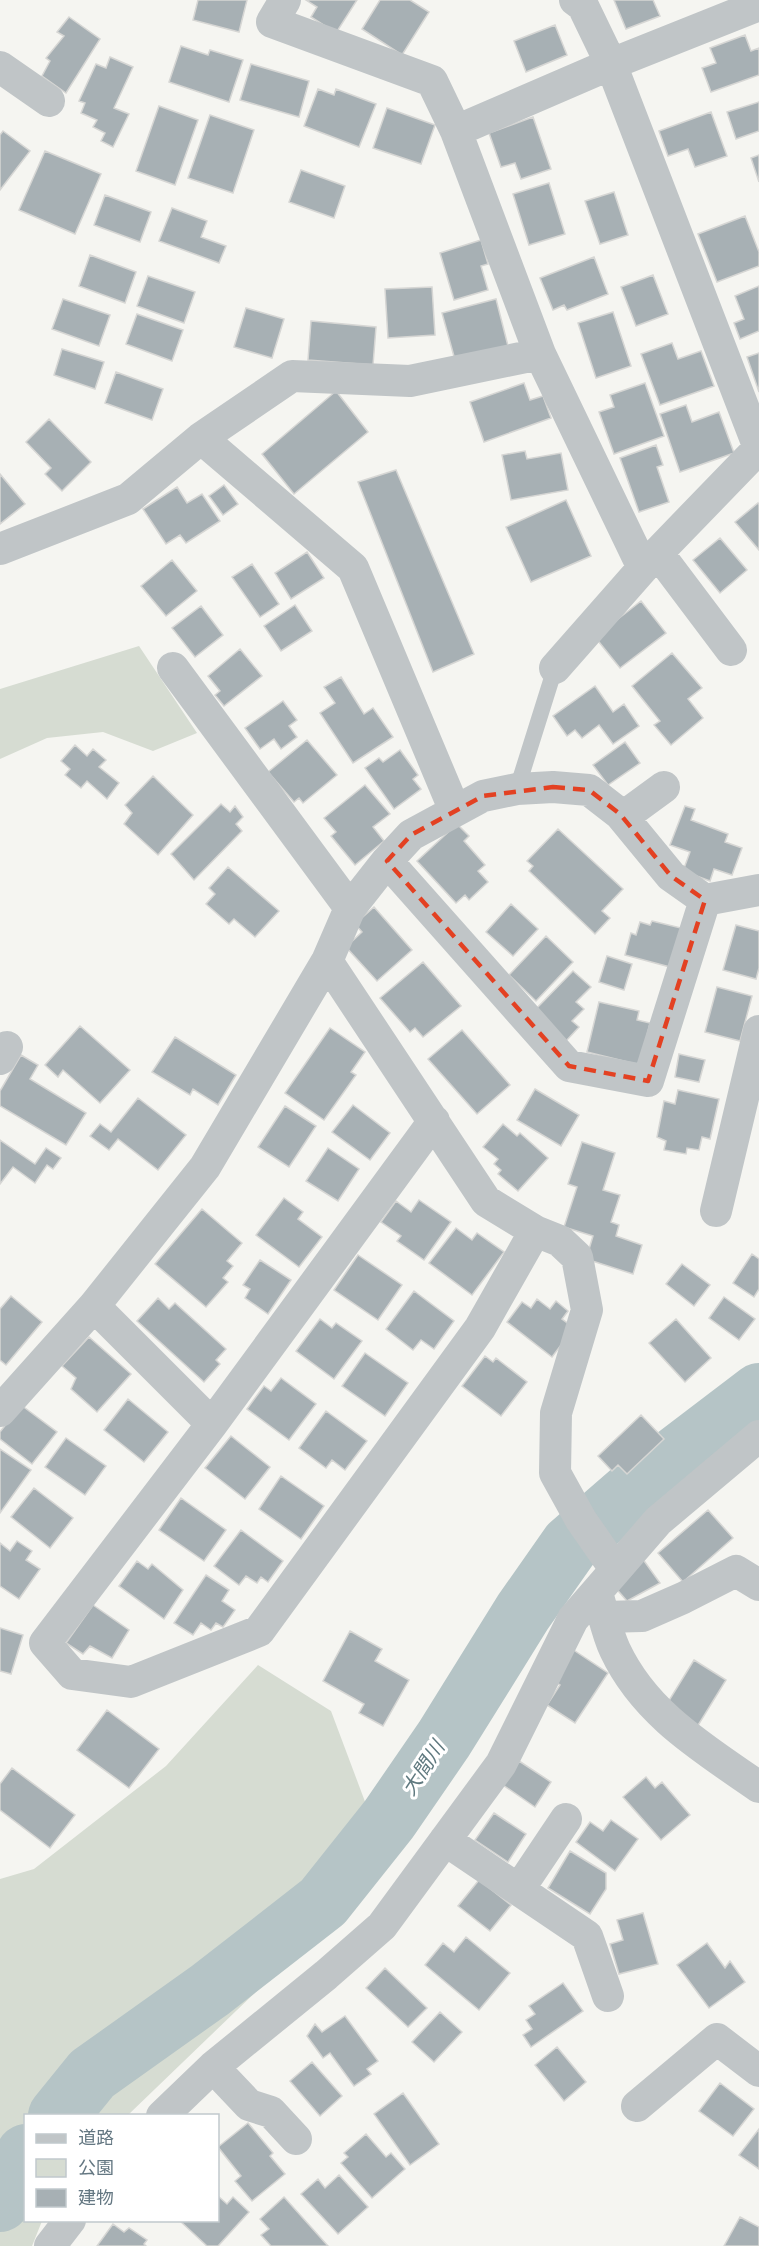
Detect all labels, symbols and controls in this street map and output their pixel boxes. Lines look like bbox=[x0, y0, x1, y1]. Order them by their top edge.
water label: 大間川 bbox=[398, 1736, 450, 1799]
legend bbox=[24, 2114, 219, 2222]
text: 道路 bbox=[78, 2128, 114, 2148]
text: 公園 bbox=[78, 2159, 114, 2178]
text: 建物 bbox=[78, 2188, 114, 2208]

